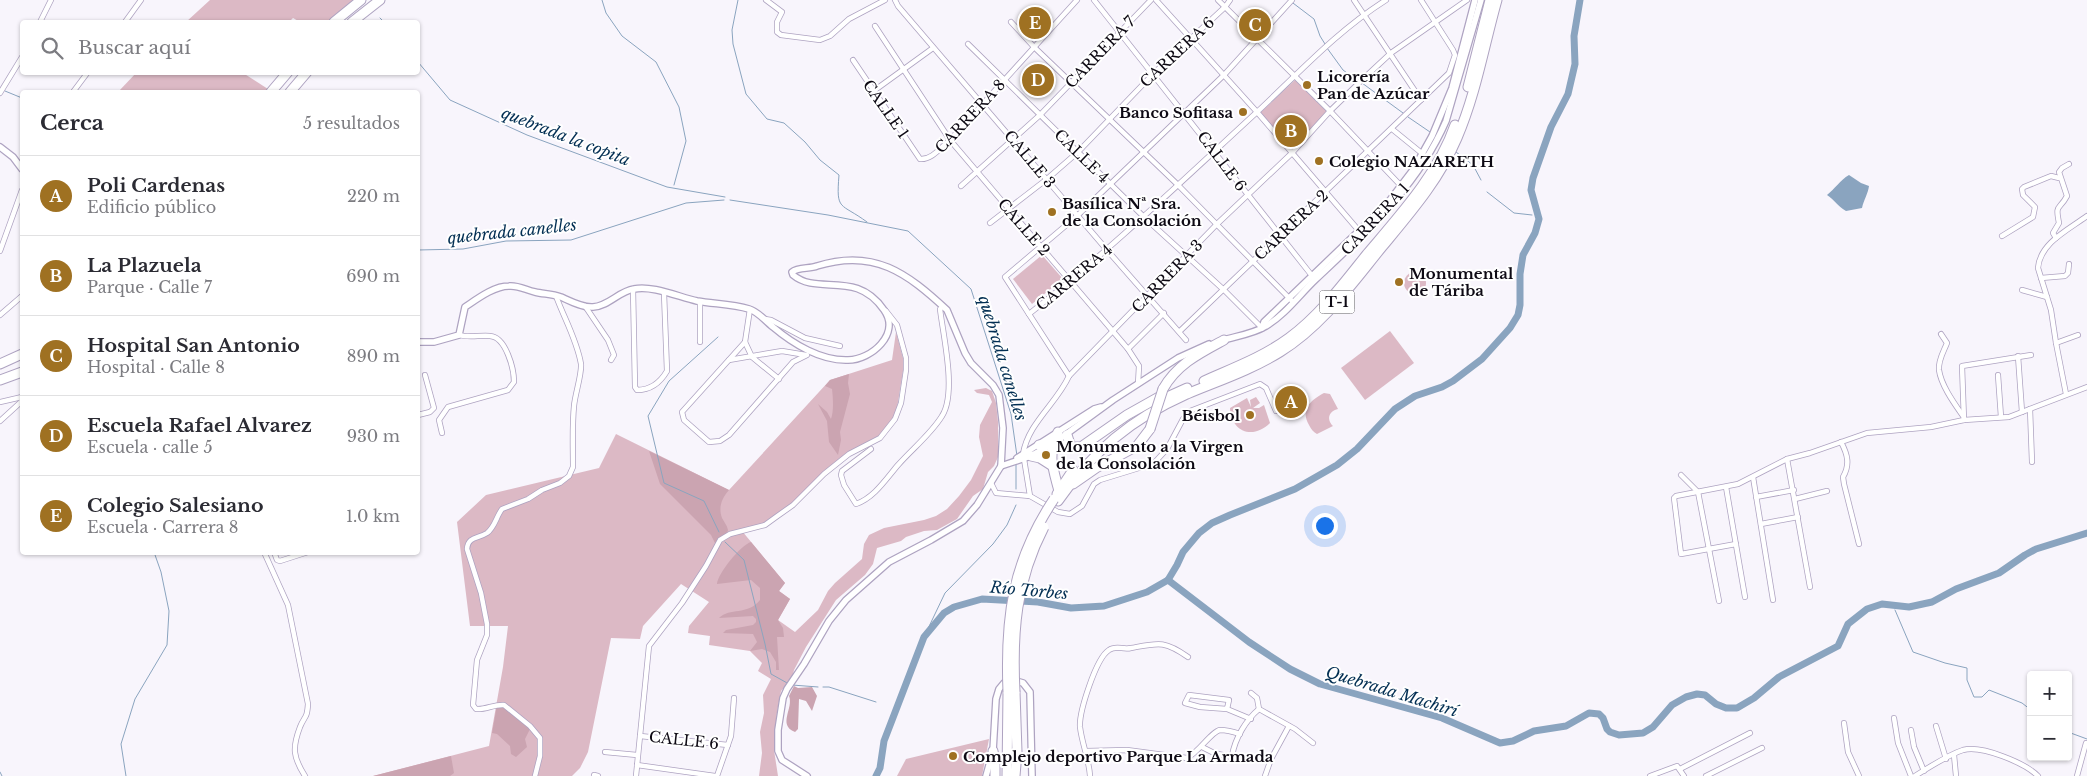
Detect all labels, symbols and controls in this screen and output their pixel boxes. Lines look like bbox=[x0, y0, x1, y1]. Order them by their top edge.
pin: E bbox=[1019, 4, 1051, 42]
pin: C bbox=[1239, 6, 1271, 44]
street label: CARRERA 7 bbox=[1061, 12, 1139, 92]
street label: CARRERA 6 bbox=[1136, 13, 1218, 91]
search box bbox=[20, 20, 420, 75]
icon: search bbox=[38, 34, 66, 62]
text: Buscar aquí bbox=[78, 36, 191, 59]
pin: D bbox=[1022, 61, 1054, 99]
place label: Licorería Pan de Azúcar bbox=[1317, 67, 1430, 103]
street label: CARRERA 8 bbox=[931, 75, 1009, 157]
street label: CALLE 1 bbox=[859, 76, 913, 142]
marker: Licorería Pan de Azúcar bbox=[1301, 79, 1313, 91]
water label: quebrada la copita bbox=[499, 102, 633, 170]
place label: Banco Sofitasa bbox=[1119, 103, 1233, 122]
marker: Banco Sofitasa bbox=[1237, 106, 1249, 118]
text: Cerca bbox=[40, 110, 104, 136]
pin: B bbox=[1275, 112, 1307, 150]
text: 5 resultados bbox=[303, 113, 400, 133]
street label: CALLE 4 bbox=[1050, 125, 1114, 187]
street label: CALLE 3 bbox=[1000, 126, 1060, 192]
street label: CALLE 6 bbox=[1193, 127, 1251, 195]
place label: Colegio NAZARETH bbox=[1329, 152, 1494, 171]
marker: Colegio NAZARETH bbox=[1313, 155, 1325, 167]
text: Poli Cardenas bbox=[87, 174, 225, 197]
street label: CARRERA 1 bbox=[1337, 179, 1413, 259]
text: A bbox=[50, 186, 62, 206]
text: 220 m bbox=[347, 186, 400, 206]
street label: CARRERA 2 bbox=[1250, 186, 1332, 264]
street label: CALLE 2 bbox=[994, 194, 1054, 260]
place label: Basílica Nª Sra. de la Consolación bbox=[1062, 194, 1202, 230]
text: Edificio público bbox=[87, 197, 216, 217]
marker: Basílica Nª Sra. de la Consolación bbox=[1046, 206, 1058, 218]
water label: quebrada canelles bbox=[447, 214, 577, 248]
street label: CARRERA 3 bbox=[1127, 235, 1207, 317]
street label: CARRERA 4 bbox=[1032, 240, 1116, 314]
text: La Plazuela bbox=[87, 254, 202, 277]
place label: Monumental de Táriba bbox=[1409, 264, 1514, 300]
text: B bbox=[50, 266, 62, 286]
text: 690 m bbox=[346, 266, 400, 286]
marker: Monumental de Táriba bbox=[1393, 276, 1405, 288]
text: Parque · Calle 7 bbox=[87, 277, 212, 297]
road number: T-1 bbox=[1320, 290, 1354, 314]
water label: quebrada canelles bbox=[974, 293, 1032, 423]
text: Hospital San Antonio bbox=[87, 334, 300, 357]
text: C bbox=[49, 346, 63, 366]
text: 890 m bbox=[347, 346, 400, 366]
text: Hospital · Calle 8 bbox=[87, 357, 225, 377]
pin: A bbox=[1275, 383, 1307, 421]
place label: Béisbol bbox=[1182, 406, 1241, 425]
marker: Béisbol bbox=[1244, 409, 1256, 421]
text: Escuela Rafael Alvarez bbox=[87, 414, 312, 437]
text: D bbox=[49, 426, 63, 446]
text: 930 m bbox=[347, 426, 400, 446]
text: Escuela · calle 5 bbox=[87, 437, 213, 457]
place label: Monumento a la Virgen de la Consolación bbox=[1056, 437, 1244, 473]
marker: Monumento a la Virgen de la Consolación bbox=[1040, 449, 1052, 461]
text: Colegio Salesiano bbox=[87, 494, 263, 517]
text: E bbox=[50, 506, 62, 526]
text: 1.0 km bbox=[346, 506, 400, 526]
your location bbox=[1312, 513, 1338, 539]
text: Escuela · Carrera 8 bbox=[87, 517, 239, 537]
water label: Río Torbes bbox=[988, 577, 1069, 603]
water label: Quebrada Machirí bbox=[1324, 661, 1462, 721]
map controls bbox=[2027, 671, 2072, 761]
button: + bbox=[2027, 671, 2072, 716]
button: − bbox=[2027, 716, 2072, 761]
street label: CALLE 6 bbox=[648, 727, 720, 753]
place label: Complejo deportivo Parque La Armada bbox=[963, 747, 1274, 766]
marker: Complejo deportivo Parque La Armada bbox=[947, 750, 959, 762]

